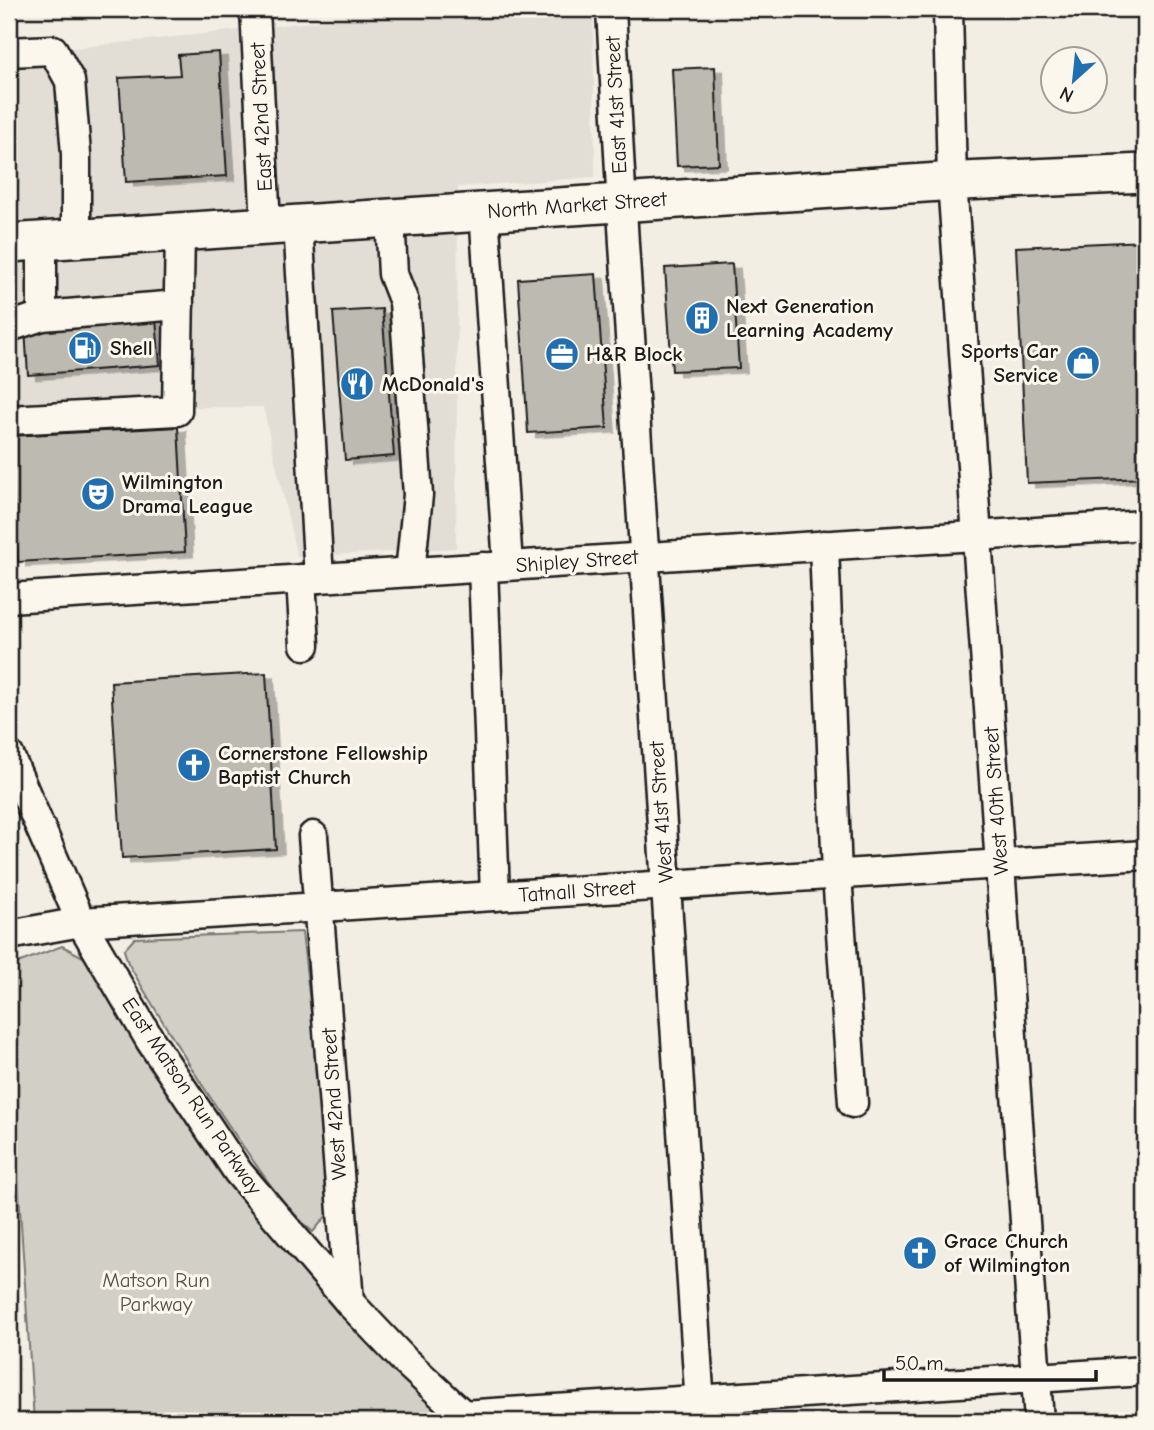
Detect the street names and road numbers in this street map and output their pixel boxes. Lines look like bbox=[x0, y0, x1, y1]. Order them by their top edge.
street label: East 41st Street bbox=[600, 34, 632, 175]
street label: East 42nd Street bbox=[245, 41, 277, 192]
street label: North Market Street bbox=[486, 187, 669, 223]
street label: Shipley Street bbox=[515, 545, 640, 577]
street label: West 40th Street bbox=[979, 725, 1013, 876]
street label: West 41st Street bbox=[644, 739, 678, 884]
street label: Tatnall Street bbox=[518, 875, 637, 907]
street label: East Matson Run Parkway bbox=[117, 993, 267, 1200]
street label: West 42nd Street bbox=[317, 1026, 351, 1181]

